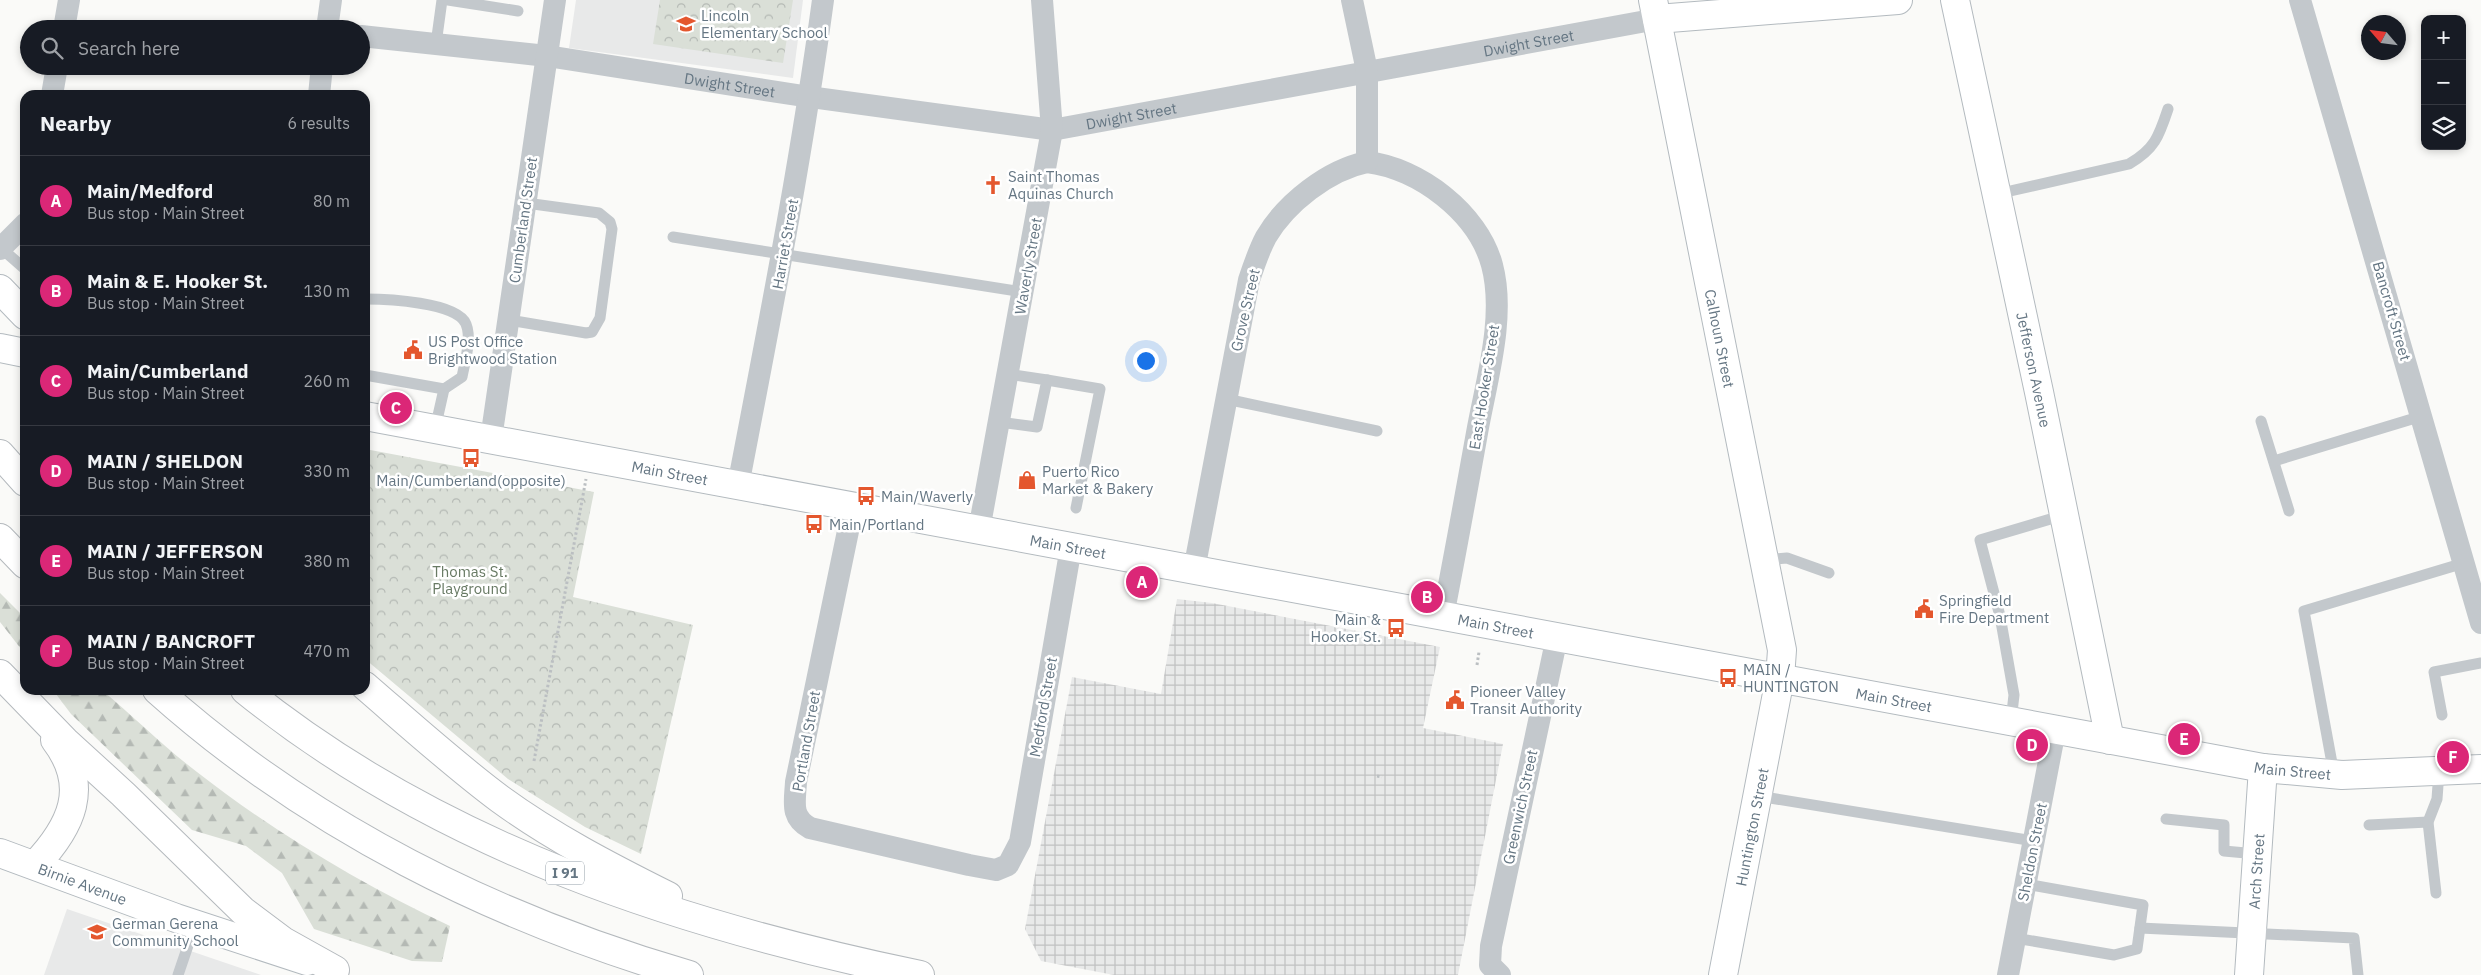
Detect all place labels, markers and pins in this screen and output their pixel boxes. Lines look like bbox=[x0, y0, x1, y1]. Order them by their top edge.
place label: Lincoln Elementary School bbox=[701, 6, 828, 42]
school or university icon: Lincoln Elementary School bbox=[675, 13, 697, 35]
place label: Saint Thomas Aquinas Church bbox=[1008, 167, 1114, 203]
church icon: Saint Thomas Aquinas Church bbox=[982, 174, 1004, 196]
place label: US Post Office Brightwood Station bbox=[428, 332, 557, 368]
public building icon: US Post Office Brightwood Station bbox=[402, 339, 424, 361]
pin: C bbox=[380, 389, 412, 427]
bus stop icon: Main/Cumberland(opposite) bbox=[460, 447, 482, 469]
place label: Puerto Rico Market & Bakery bbox=[1042, 462, 1154, 498]
shop icon: Puerto Rico Market & Bakery bbox=[1016, 469, 1038, 491]
place label: Main/Cumberland(opposite) bbox=[376, 471, 566, 490]
bus stop icon: Main/Waverly bbox=[855, 485, 877, 507]
place label: Main/Waverly bbox=[881, 487, 974, 506]
bus stop icon: Main/Portland bbox=[803, 513, 825, 535]
place label: Main/Portland bbox=[829, 515, 925, 534]
pin: A bbox=[1126, 563, 1158, 601]
pin: B bbox=[1411, 578, 1443, 616]
place label: Springfield Fire Department bbox=[1939, 591, 2049, 627]
public building icon: Springfield Fire Department bbox=[1913, 598, 1935, 620]
place label: Main & Hooker St. bbox=[1311, 610, 1382, 646]
bus stop icon: Main & Hooker St. bbox=[1385, 617, 1407, 639]
place label: MAIN / HUNTINGTON bbox=[1743, 660, 1839, 696]
bus stop icon: MAIN / HUNTINGTON bbox=[1717, 667, 1739, 689]
place label: Pioneer Valley Transit Authority bbox=[1470, 682, 1583, 718]
public building icon: Pioneer Valley Transit Authority bbox=[1444, 689, 1466, 711]
pin: E bbox=[2168, 720, 2200, 758]
pin: D bbox=[2016, 726, 2048, 764]
pin: F bbox=[2437, 738, 2469, 776]
place label: German Gerena Community School bbox=[112, 914, 239, 950]
school or university icon: German Gerena Community School bbox=[86, 921, 108, 943]

